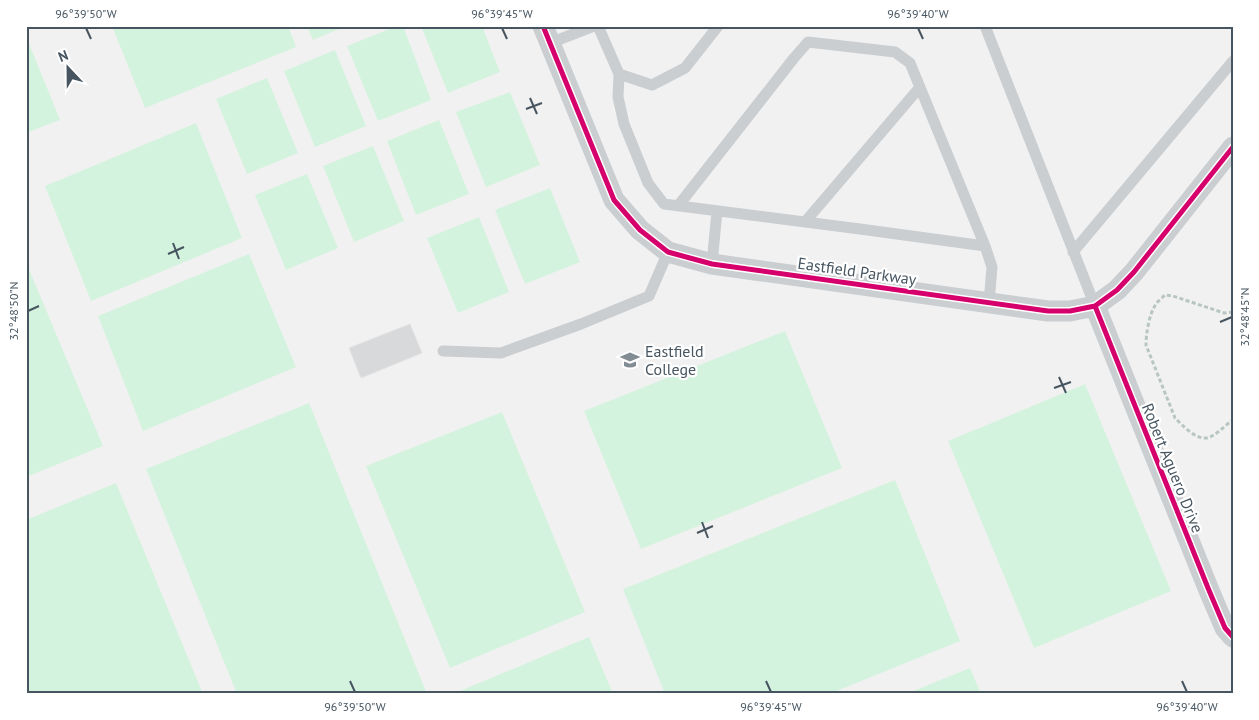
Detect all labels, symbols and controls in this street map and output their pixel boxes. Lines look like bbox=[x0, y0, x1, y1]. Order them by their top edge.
text: 96°39'50"W bbox=[55, 6, 117, 21]
text: 96°39'45"W bbox=[471, 6, 533, 21]
text: 96°39'40"W bbox=[887, 6, 949, 21]
north arrow bbox=[42, 42, 92, 92]
text: N bbox=[55, 46, 71, 66]
street label: Eastfield Parkway bbox=[796, 253, 918, 289]
text: 32°48'50"N bbox=[6, 281, 21, 341]
text: 32°48'45"N bbox=[1237, 287, 1252, 347]
place label: Eastfield College bbox=[645, 341, 704, 379]
school or university icon: Eastfield College bbox=[619, 349, 641, 371]
street label: Robert Aguero Drive bbox=[1138, 400, 1208, 536]
text: 96°39'50"W bbox=[324, 699, 386, 714]
text: 96°39'45"W bbox=[740, 699, 802, 714]
text: 96°39'40"W bbox=[1156, 699, 1218, 714]

